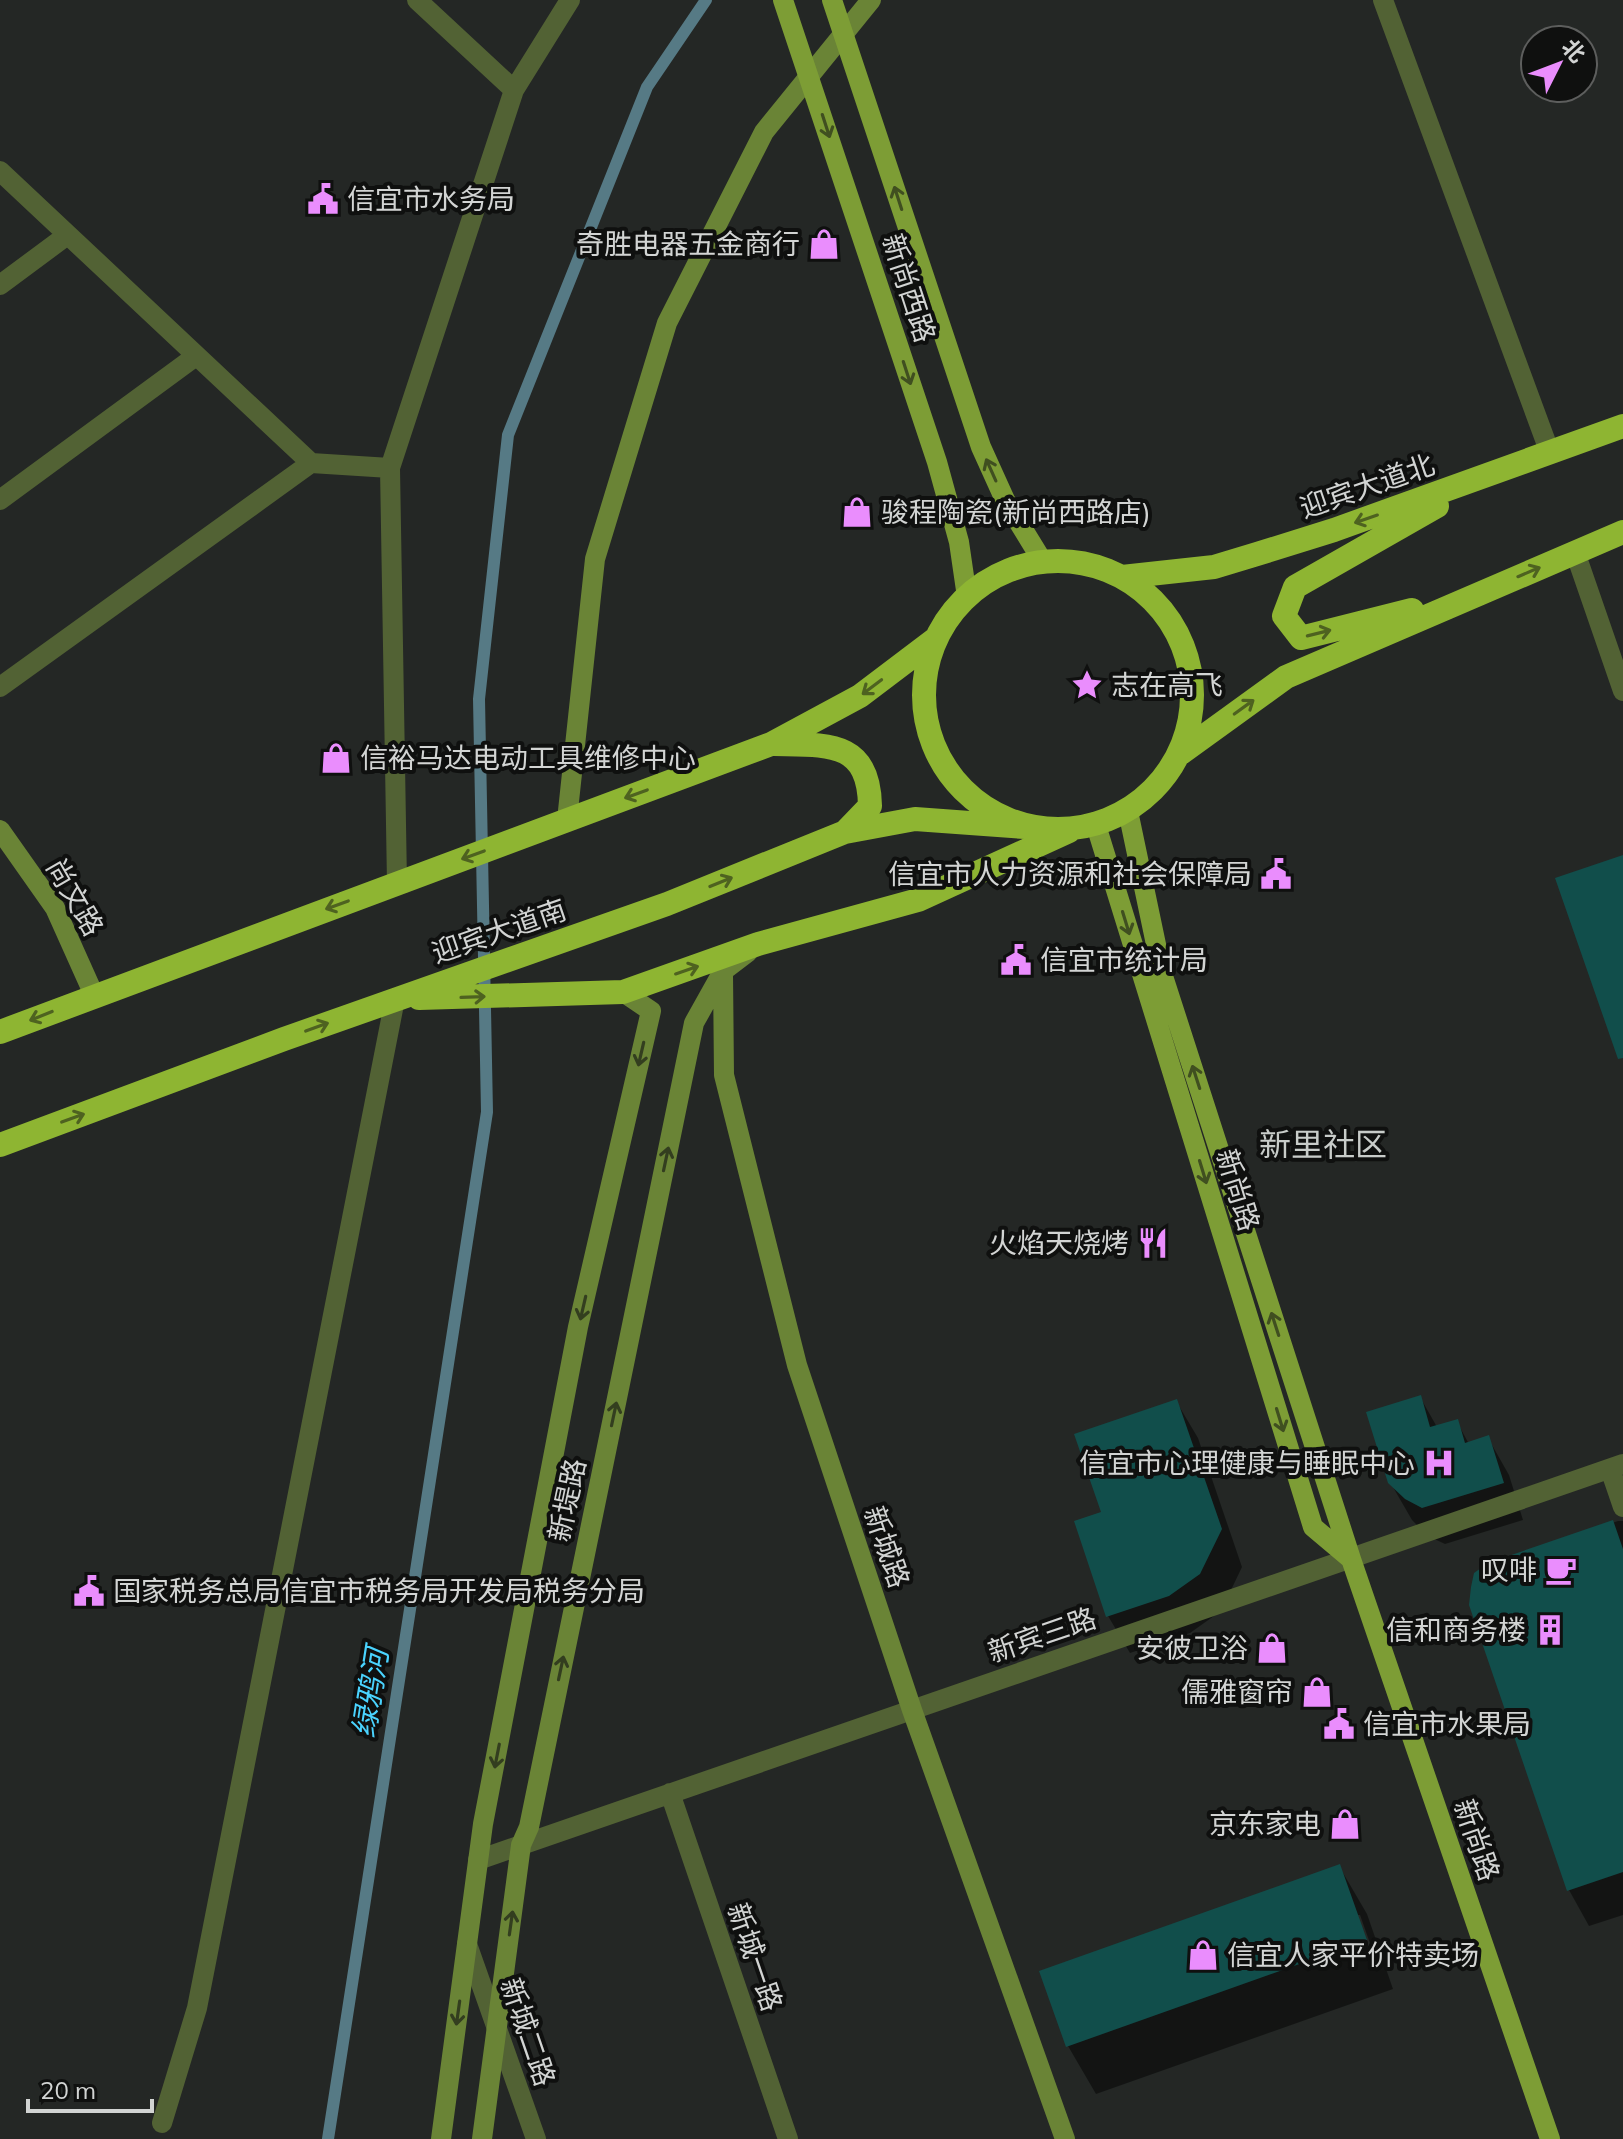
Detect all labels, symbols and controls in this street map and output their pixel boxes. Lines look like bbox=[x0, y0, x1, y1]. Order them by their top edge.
north arrow bbox=[1519, 24, 1599, 104]
text: 北 bbox=[1556, 33, 1592, 68]
one-way arrow bbox=[819, 114, 834, 139]
place label: 信宜市水务局 bbox=[347, 181, 515, 216]
public building icon: 信宜市水务局 bbox=[306, 182, 340, 216]
one-way arrow bbox=[889, 185, 904, 210]
place label: 奇胜电器五金商行 bbox=[576, 226, 800, 261]
shop icon: 奇胜电器五金商行 bbox=[807, 227, 841, 261]
street label: 新尚西路 bbox=[876, 229, 943, 347]
one-way arrow bbox=[901, 360, 916, 385]
street label: 迎宾大道北 bbox=[1295, 446, 1439, 525]
one-way arrow bbox=[983, 458, 998, 482]
place label: 骏程陶瓷(新尚西路店) bbox=[881, 494, 1151, 529]
shop icon: 骏程陶瓷(新尚西路店) bbox=[840, 495, 874, 529]
one-way arrow bbox=[1353, 513, 1378, 528]
one-way arrow bbox=[1516, 563, 1541, 578]
one-way arrow bbox=[1306, 625, 1332, 640]
place label: 志在高飞 bbox=[1111, 667, 1223, 702]
place icon: 志在高飞 bbox=[1070, 668, 1104, 702]
one-way arrow bbox=[862, 678, 883, 695]
one-way arrow bbox=[1233, 699, 1255, 715]
place label: 信裕马达电动工具维修中心 bbox=[360, 740, 696, 775]
shop icon: 信裕马达电动工具维修中心 bbox=[319, 741, 353, 775]
one-way arrow bbox=[624, 788, 649, 802]
one-way arrow bbox=[461, 849, 486, 863]
street label: 尚文路 bbox=[39, 852, 112, 942]
place label: 信宜市人力资源和社会保障局 bbox=[888, 856, 1252, 891]
public building icon: 信宜市人力资源和社会保障局 bbox=[1259, 857, 1293, 891]
one-way arrow bbox=[708, 874, 733, 888]
street label: 迎宾大道南 bbox=[427, 891, 571, 970]
one-way arrow bbox=[326, 899, 350, 913]
one-way arrow bbox=[1120, 911, 1135, 936]
place label: 信宜市统计局 bbox=[1040, 942, 1208, 977]
public building icon: 信宜市统计局 bbox=[999, 943, 1033, 977]
one-way arrow bbox=[674, 961, 699, 976]
one-way arrow bbox=[459, 989, 486, 1004]
one-way arrow bbox=[29, 1010, 54, 1024]
one-way arrow bbox=[304, 1019, 329, 1033]
one-way arrow bbox=[633, 1041, 648, 1067]
one-way arrow bbox=[1187, 1065, 1202, 1090]
one-way arrow bbox=[60, 1110, 85, 1124]
district label: 新里社区 bbox=[1259, 1124, 1387, 1164]
street label: 新尚路 bbox=[1209, 1145, 1267, 1235]
one-way arrow bbox=[659, 1147, 674, 1172]
one-way arrow bbox=[1196, 1158, 1211, 1184]
place label: 火焰天烧烤 bbox=[989, 1225, 1129, 1260]
restaurant icon: 火焰天烧烤 bbox=[1136, 1226, 1170, 1260]
one-way arrow bbox=[575, 1294, 590, 1320]
one-way arrow bbox=[1267, 1312, 1282, 1337]
one-way arrow bbox=[607, 1401, 622, 1427]
one-way arrow bbox=[1274, 1407, 1288, 1432]
place label: 信宜市心理健康与睡眠中心 bbox=[1079, 1445, 1415, 1480]
hospital icon: 信宜市心理健康与睡眠中心 bbox=[1422, 1446, 1456, 1480]
street label: 新堤路 bbox=[541, 1455, 592, 1545]
street label: 新城路 bbox=[857, 1501, 918, 1592]
place label: 叹啡 bbox=[1481, 1552, 1537, 1587]
cafe icon: 叹啡 bbox=[1544, 1553, 1578, 1587]
place label: 国家税务总局信宜市税务局开发局税务分局 bbox=[113, 1573, 645, 1608]
public building icon: 国家税务总局信宜市税务局开发局税务分局 bbox=[72, 1574, 106, 1608]
street label: 新宾三路 bbox=[983, 1600, 1100, 1669]
place label: 信和商务楼 bbox=[1386, 1612, 1526, 1647]
building icon: 信和商务楼 bbox=[1533, 1613, 1567, 1647]
place label: 安彼卫浴 bbox=[1136, 1630, 1248, 1665]
shop icon: 安彼卫浴 bbox=[1255, 1631, 1289, 1665]
water label: 绿鸦河 bbox=[344, 1640, 397, 1740]
one-way arrow bbox=[554, 1656, 569, 1682]
place label: 儒雅窗帘 bbox=[1181, 1674, 1293, 1709]
shop icon: 儒雅窗帘 bbox=[1300, 1675, 1334, 1709]
place label: 信宜市水果局 bbox=[1363, 1706, 1531, 1741]
public building icon: 信宜市水果局 bbox=[1322, 1707, 1356, 1741]
one-way arrow bbox=[488, 1742, 503, 1768]
street label: 新尚路 bbox=[1447, 1794, 1508, 1885]
place label: 京东家电 bbox=[1209, 1806, 1321, 1841]
shop icon: 京东家电 bbox=[1328, 1807, 1362, 1841]
street label: 新城一路 bbox=[721, 1898, 790, 2015]
one-way arrow bbox=[504, 1911, 519, 1936]
place label: 信宜人家平价特卖场 bbox=[1227, 1937, 1479, 1972]
shop icon: 信宜人家平价特卖场 bbox=[1186, 1938, 1220, 1972]
street label: 新城二路 bbox=[494, 1973, 563, 2090]
one-way arrow bbox=[450, 1999, 465, 2025]
scale bar bbox=[28, 2063, 152, 2113]
text: 20 m bbox=[40, 2075, 96, 2105]

